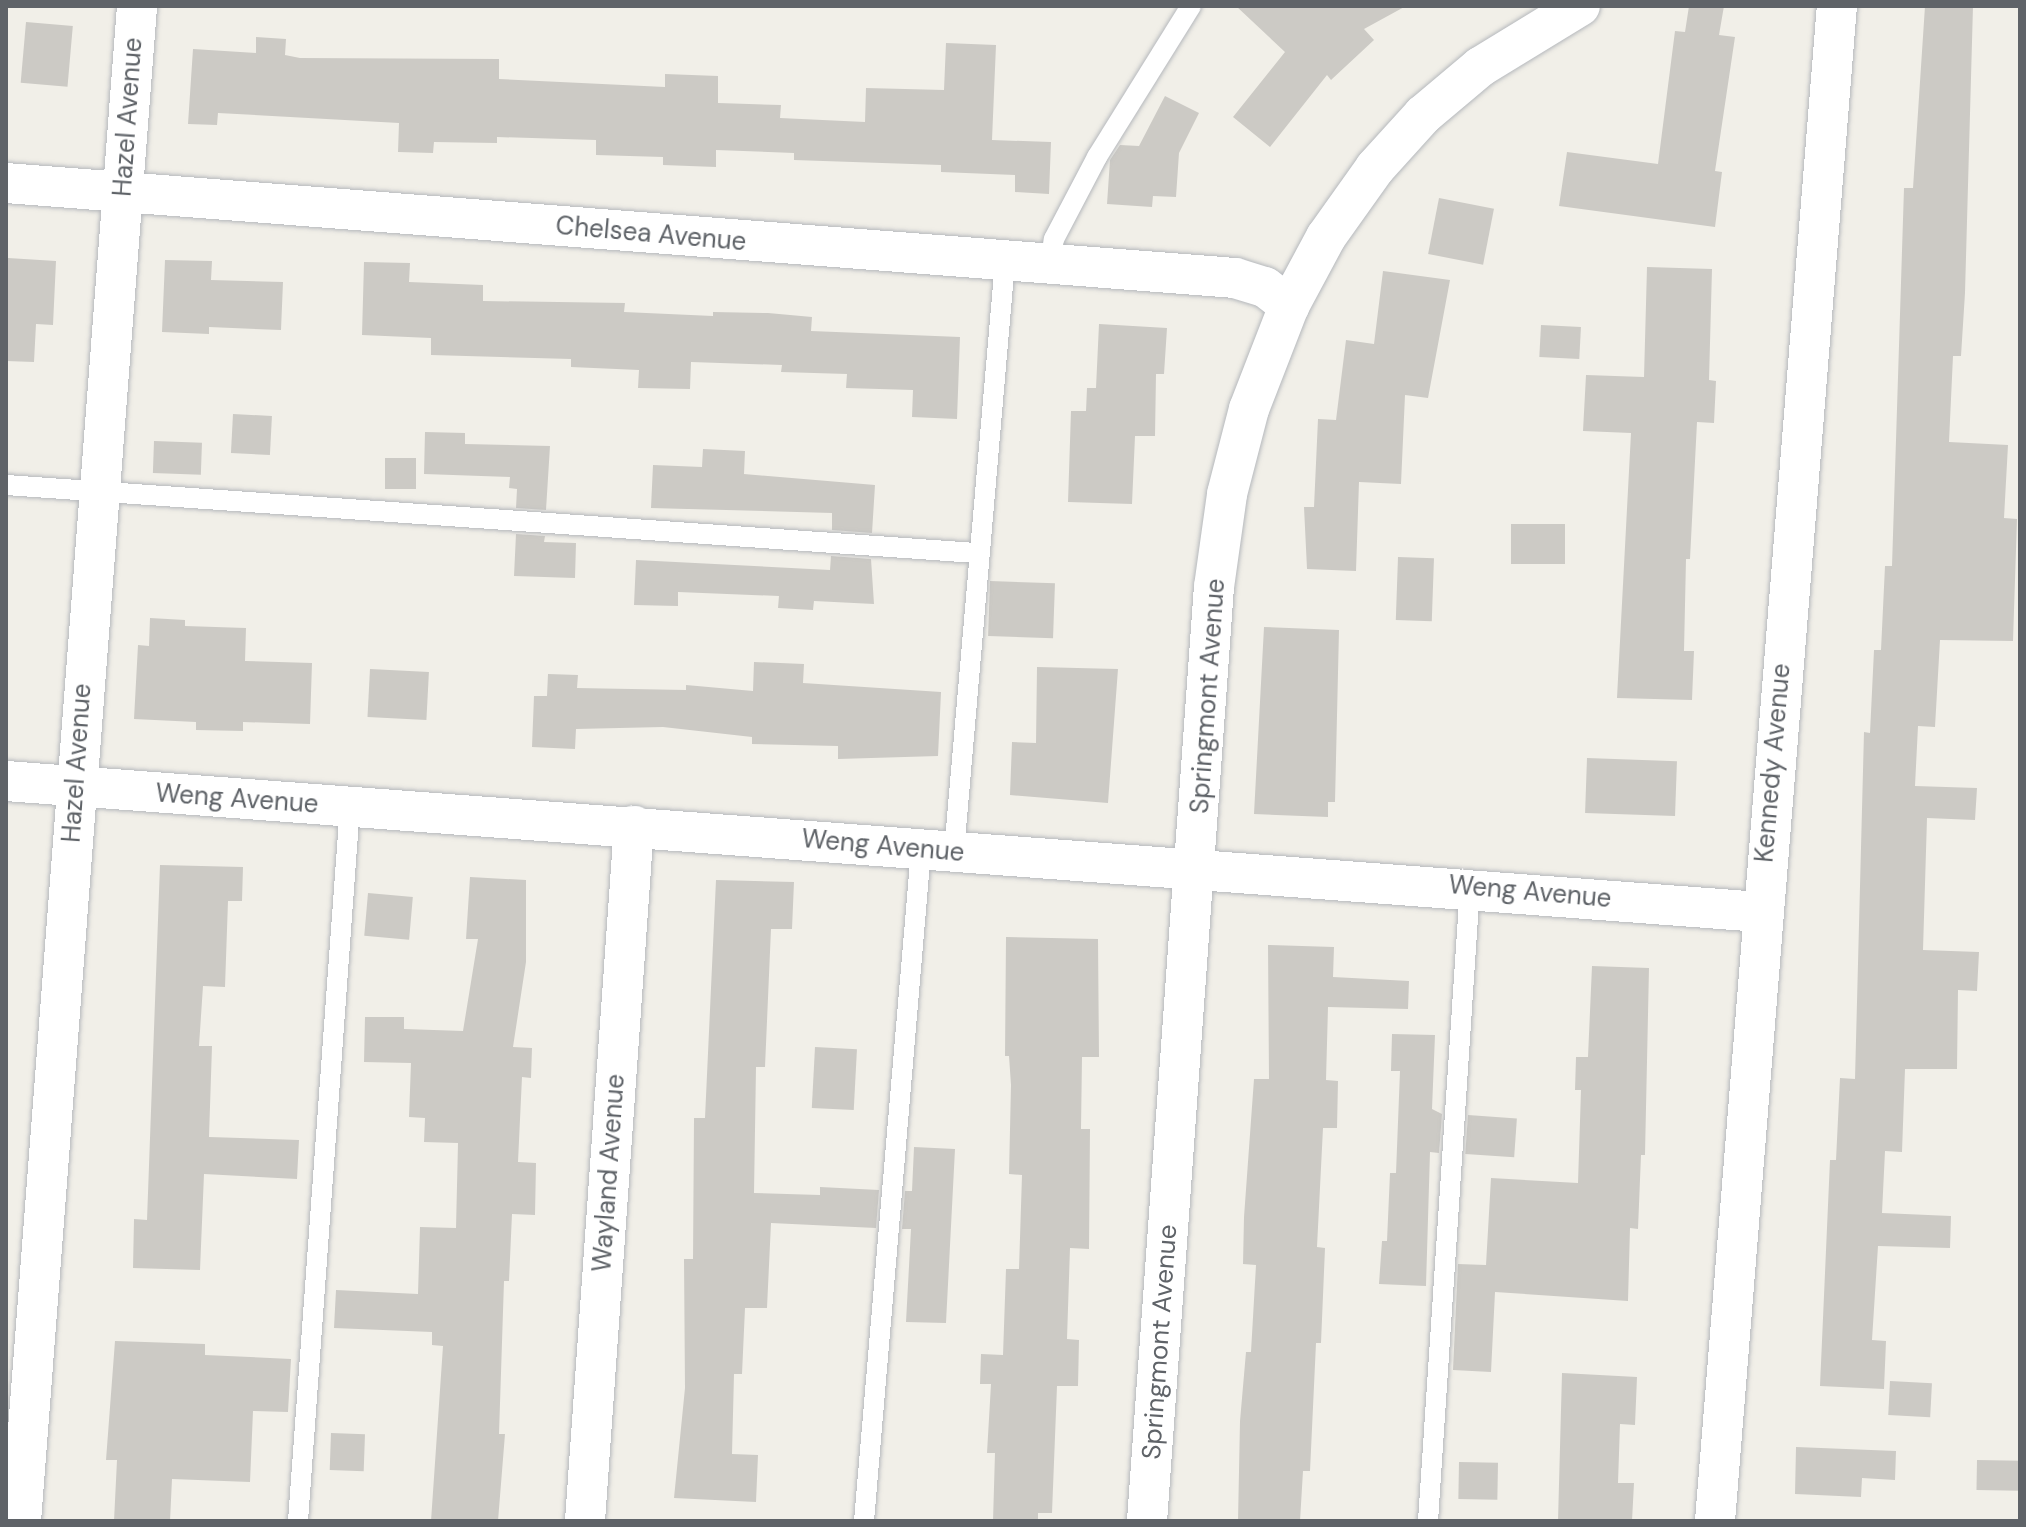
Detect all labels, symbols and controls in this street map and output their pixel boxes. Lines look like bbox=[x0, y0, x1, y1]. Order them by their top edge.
street label: Hazel Avenue bbox=[107, 36, 149, 198]
street label: Chelsea Avenue bbox=[554, 210, 748, 258]
street label: Springmont Avenue bbox=[1184, 577, 1232, 815]
street label: Kennedy Avenue bbox=[1749, 662, 1797, 864]
street label: Hazel Avenue bbox=[56, 682, 98, 844]
street label: Weng Avenue bbox=[154, 778, 320, 820]
street label: Weng Avenue bbox=[800, 823, 966, 869]
street label: Weng Avenue bbox=[1447, 869, 1613, 915]
street label: Wayland Avenue bbox=[587, 1073, 631, 1273]
street label: Springmont Avenue bbox=[1136, 1223, 1184, 1461]

